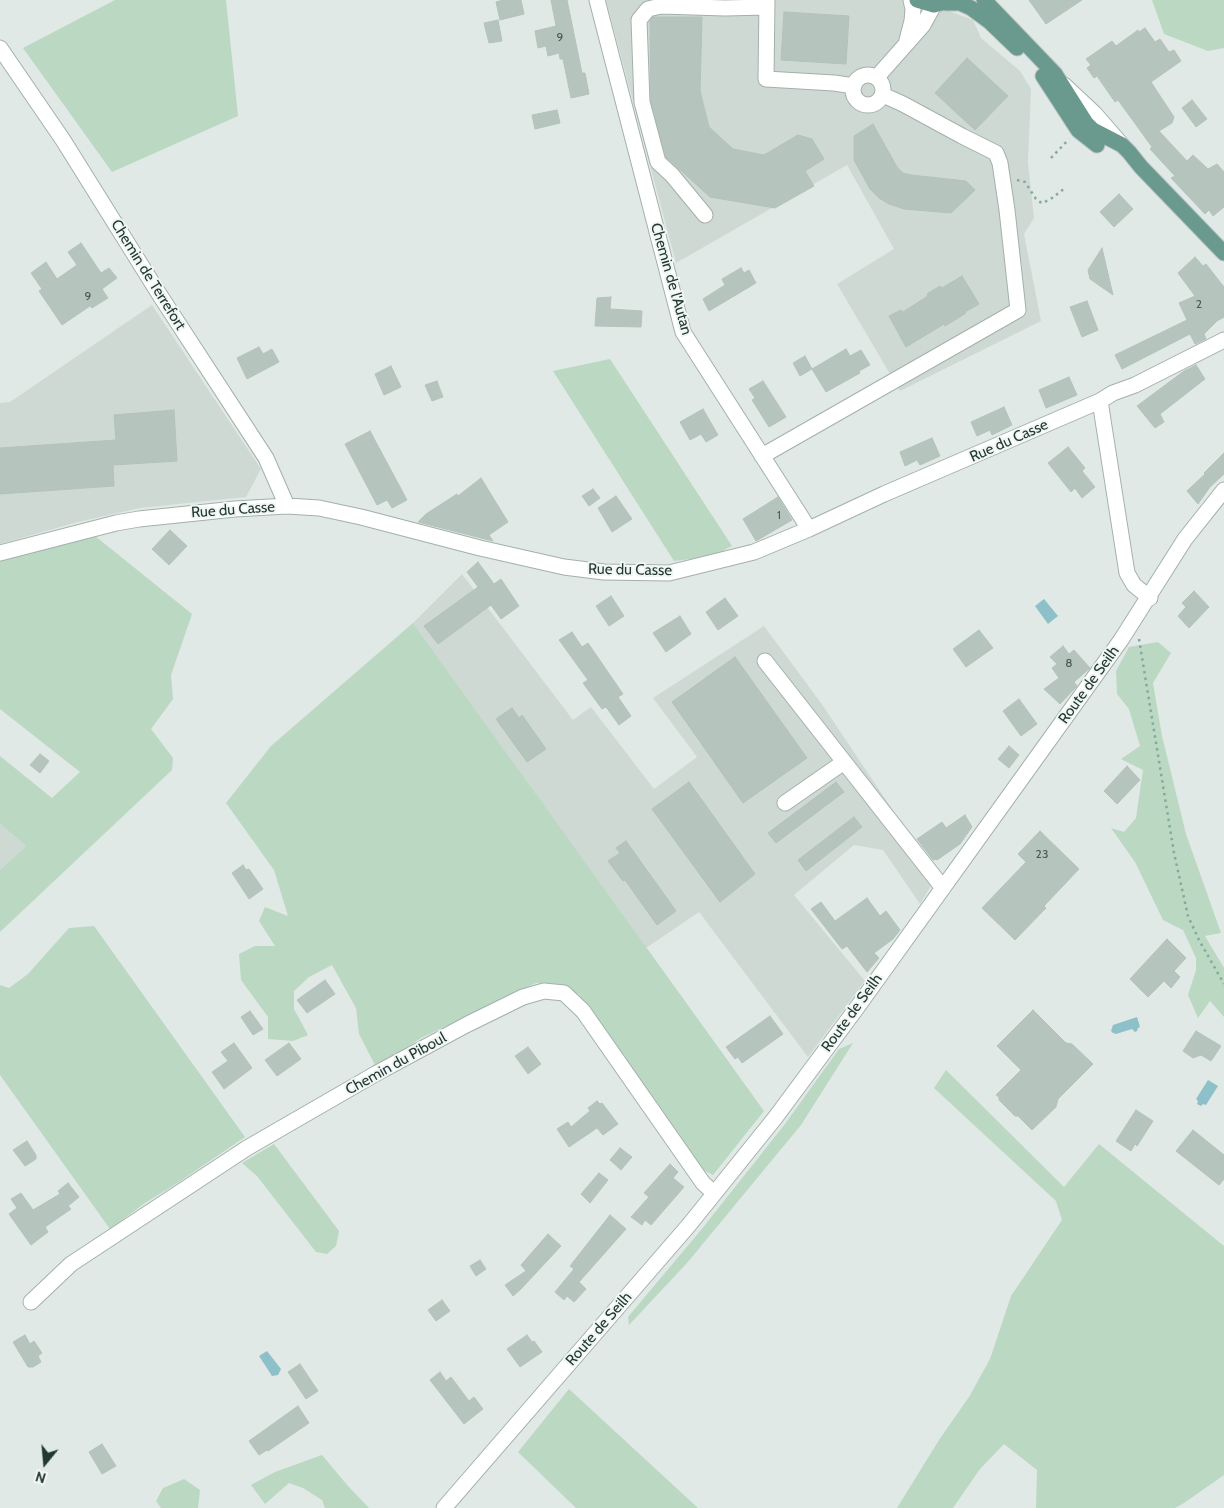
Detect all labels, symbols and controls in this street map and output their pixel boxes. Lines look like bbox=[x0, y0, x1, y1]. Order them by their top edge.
house number: 9 bbox=[557, 30, 563, 44]
street label: Chemin de Terrefort bbox=[107, 216, 189, 334]
street label: Chemin de l'Autan bbox=[646, 221, 696, 337]
house number: 9 bbox=[85, 289, 91, 303]
house number: 2 bbox=[1196, 297, 1202, 311]
street label: Rue du Casse bbox=[967, 416, 1051, 466]
street label: Rue du Casse bbox=[191, 498, 275, 522]
house number: 1 bbox=[777, 508, 781, 522]
street label: Rue du Casse bbox=[588, 560, 672, 580]
street label: Route de Seilh bbox=[1055, 643, 1123, 727]
house number: 8 bbox=[1065, 656, 1073, 670]
house number: 23 bbox=[1036, 847, 1048, 861]
street label: Route de Seilh bbox=[818, 971, 886, 1055]
street label: Chemin du Piboul bbox=[343, 1029, 449, 1099]
street label: Route de Seilh bbox=[562, 1289, 636, 1369]
north arrow bbox=[20, 1438, 70, 1488]
text: N bbox=[33, 1467, 48, 1487]

